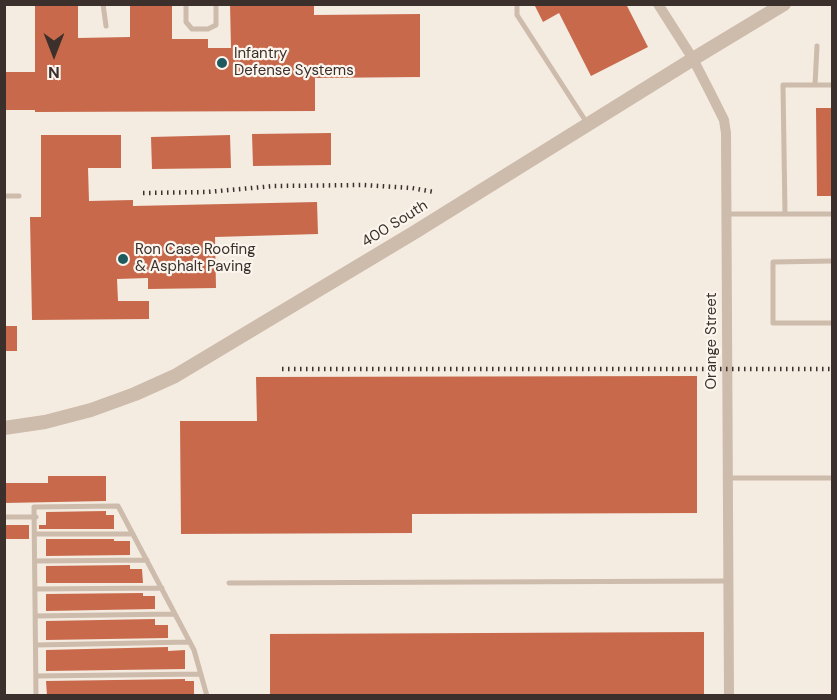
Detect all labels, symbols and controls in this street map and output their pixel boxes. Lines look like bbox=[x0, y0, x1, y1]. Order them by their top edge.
north arrow bbox=[24, 24, 84, 84]
place label: Infantry Defense Systems bbox=[234, 45, 354, 80]
marker: Infantry Defense Systems bbox=[215, 56, 229, 70]
text: N bbox=[48, 62, 60, 83]
street label: 400 South bbox=[359, 197, 431, 251]
place label: Ron Case Roofing & Asphalt Paving bbox=[135, 241, 256, 276]
marker: Ron Case Roofing & Asphalt Paving bbox=[116, 252, 130, 266]
street label: Orange Street bbox=[703, 292, 721, 390]

